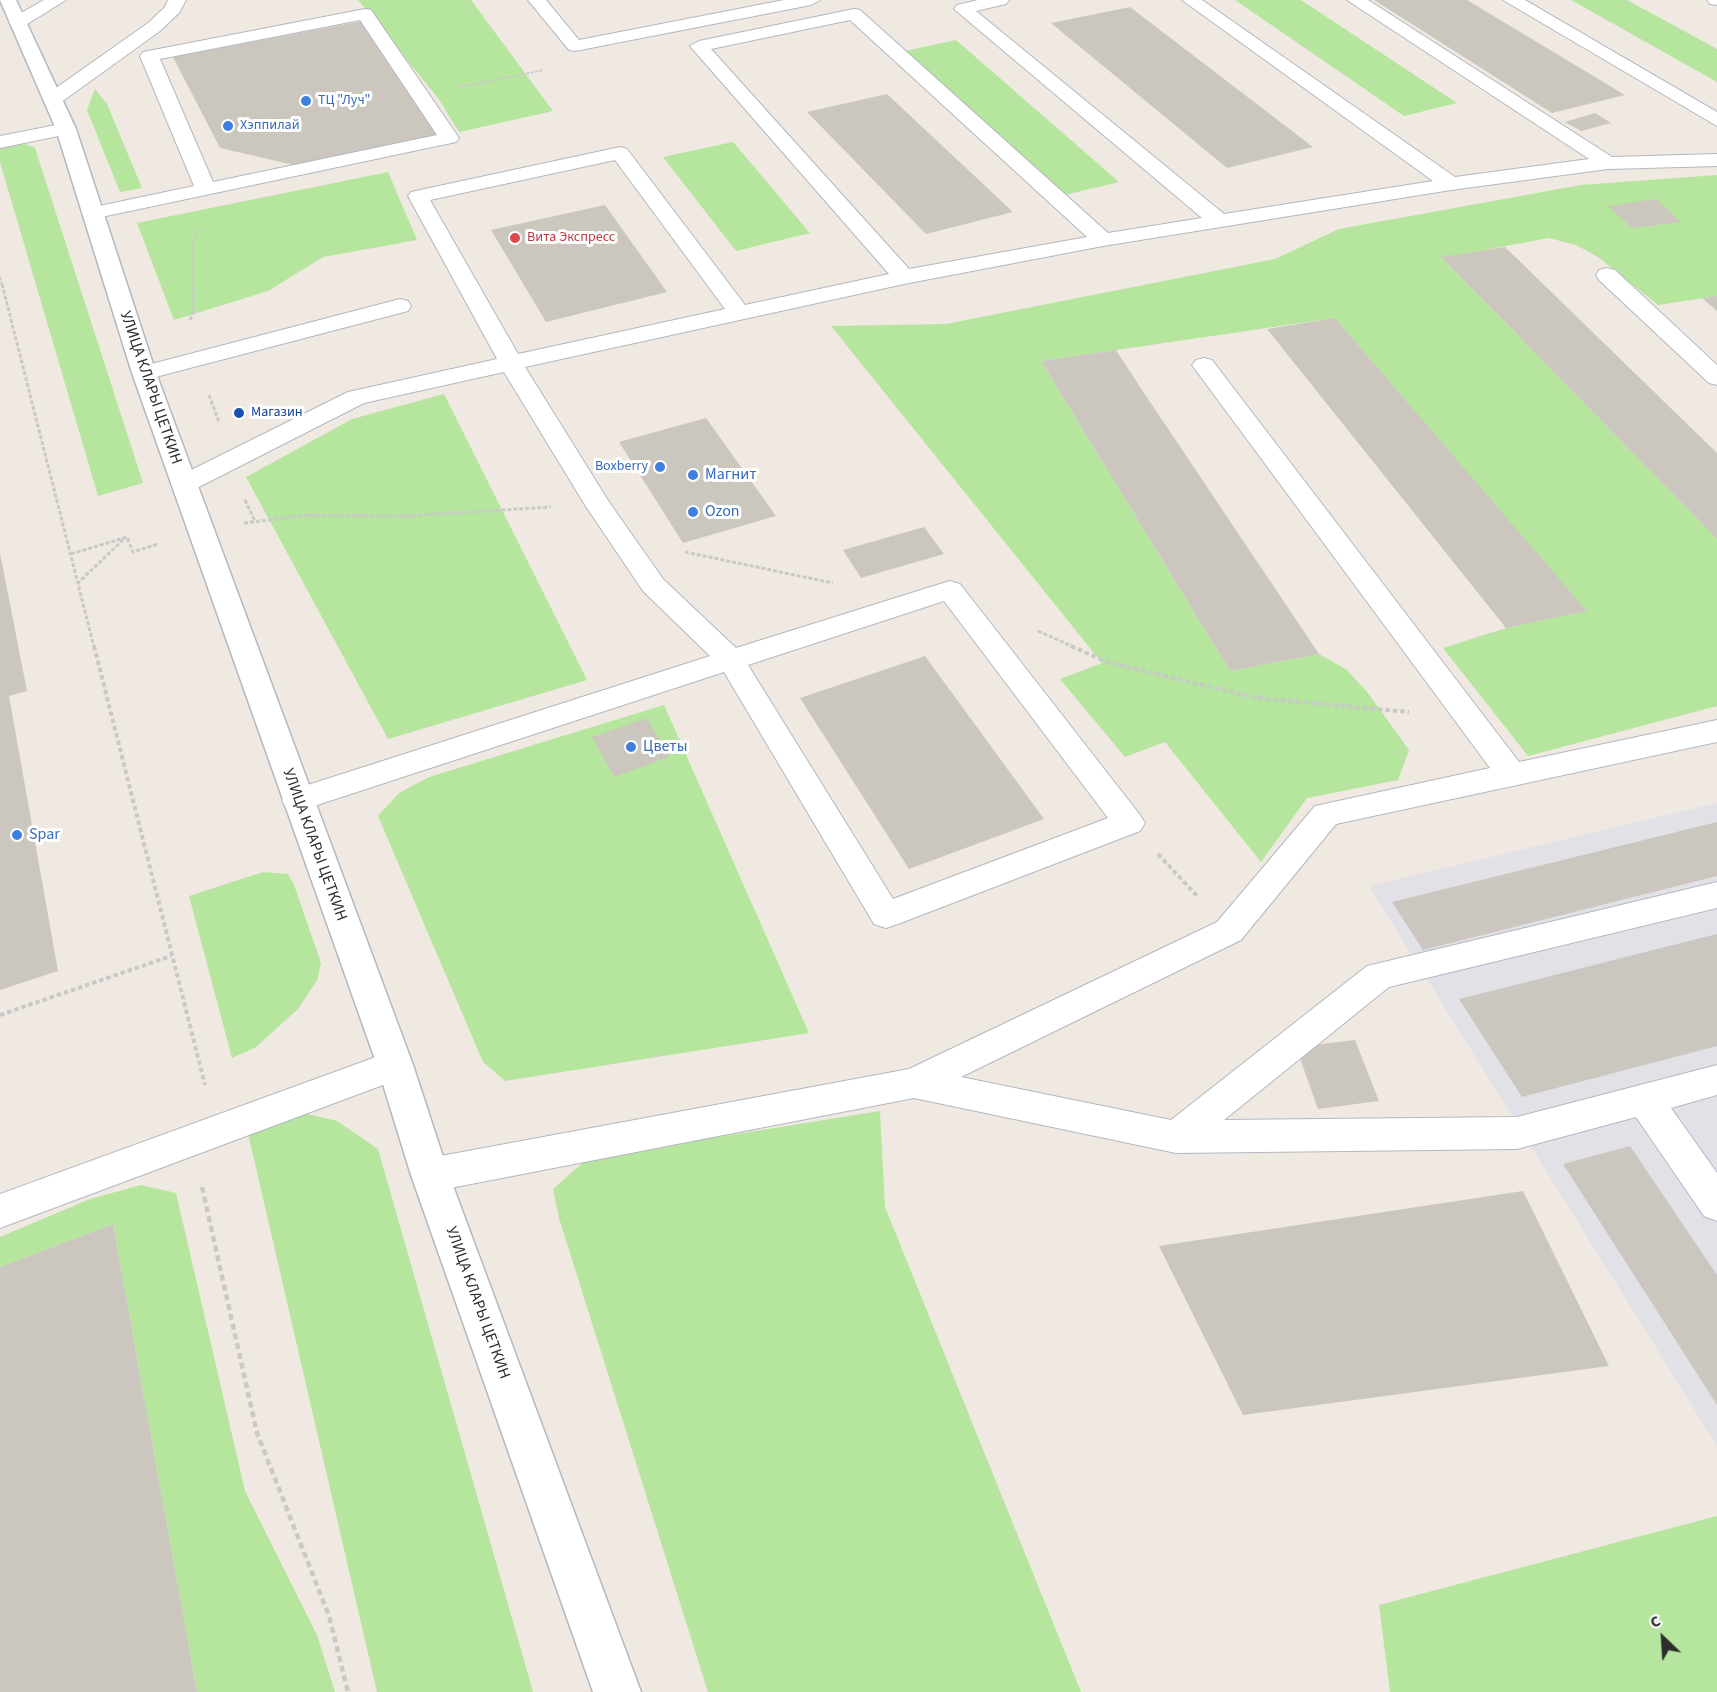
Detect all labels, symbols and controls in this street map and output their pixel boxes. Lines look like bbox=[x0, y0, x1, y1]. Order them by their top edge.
place label: ТЦ "Луч" bbox=[318, 93, 371, 109]
marker: ТЦ "Луч" bbox=[299, 94, 313, 108]
place label: Хэппилай bbox=[240, 118, 300, 134]
marker: Хэппилай bbox=[221, 119, 235, 133]
place label: Вита Экспресс bbox=[527, 230, 615, 246]
marker: Вита Экспресс bbox=[508, 231, 522, 245]
street label: УЛИЦА КЛАРЫ ЦЕТКИН bbox=[115, 309, 185, 467]
place label: Магазин bbox=[251, 405, 303, 421]
marker: Магазин bbox=[232, 406, 246, 420]
place label: Boxberry bbox=[595, 459, 648, 475]
marker: Boxberry bbox=[653, 460, 667, 474]
place label: Магнит bbox=[705, 465, 757, 485]
marker: Магнит bbox=[686, 468, 700, 482]
place label: Ozon bbox=[705, 502, 740, 522]
marker: Ozon bbox=[686, 505, 700, 519]
place label: Цветы bbox=[643, 737, 687, 757]
marker: Цветы bbox=[624, 740, 638, 754]
street label: УЛИЦА КЛАРЫ ЦЕТКИН bbox=[278, 766, 350, 924]
place label: Spar bbox=[29, 825, 60, 845]
marker: Spar bbox=[10, 828, 24, 842]
street label: УЛИЦА КЛАРЫ ЦЕТКИН bbox=[441, 1224, 513, 1382]
north arrow bbox=[1633, 1608, 1693, 1668]
text: С bbox=[1647, 1610, 1664, 1634]

